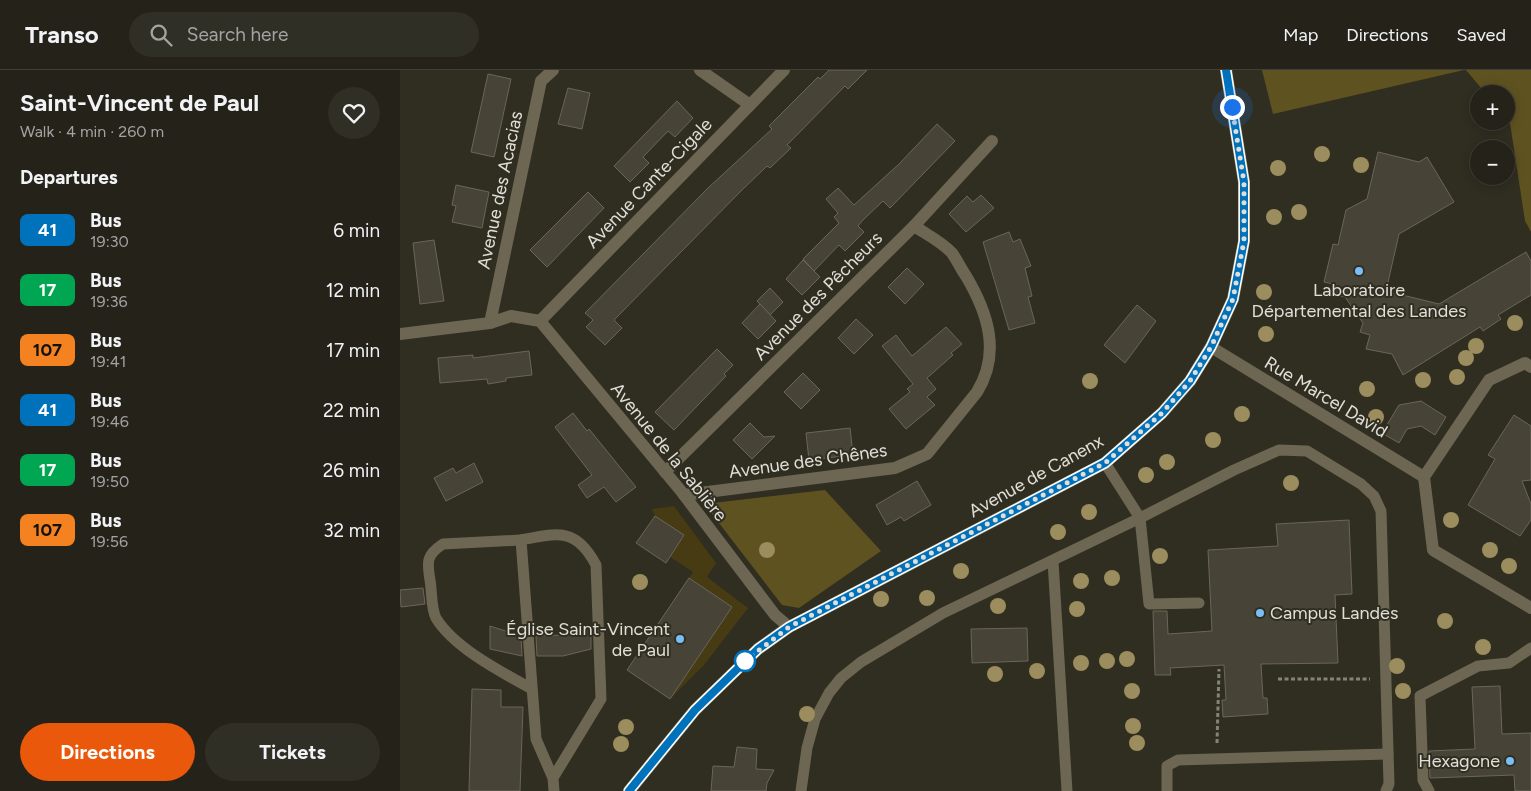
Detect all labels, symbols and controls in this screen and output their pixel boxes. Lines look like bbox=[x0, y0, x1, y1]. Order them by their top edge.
search box bbox=[129, 12, 479, 57]
text: Transo bbox=[25, 20, 99, 49]
icon: search bbox=[147, 21, 175, 49]
text: Search here bbox=[187, 23, 288, 46]
text: Map bbox=[1283, 24, 1318, 46]
text: Directions bbox=[1346, 24, 1428, 46]
text: Saved bbox=[1456, 24, 1506, 46]
map controls bbox=[1470, 85, 1515, 185]
button: + bbox=[1470, 85, 1515, 130]
button: heart bbox=[328, 87, 380, 139]
text: Saint-Vincent de Paul bbox=[20, 88, 259, 117]
your location bbox=[1220, 95, 1245, 120]
street label: Avenue des Acacias bbox=[473, 109, 527, 271]
street label: Avenue Cante-Cigale bbox=[581, 113, 717, 253]
text: Walk · 4 min · 260 m bbox=[20, 122, 164, 141]
button: − bbox=[1470, 140, 1515, 185]
text: Departures bbox=[20, 166, 118, 189]
text: Bus bbox=[90, 209, 121, 232]
text: 41 bbox=[38, 219, 57, 241]
text: 6 min bbox=[333, 219, 380, 242]
street label: Avenue des Pêcheurs bbox=[749, 227, 887, 365]
text: 19:30 bbox=[90, 232, 129, 251]
marker: Laboratoire Départemental des Landes bbox=[1353, 265, 1365, 277]
text: Bus bbox=[90, 269, 121, 292]
text: 17 bbox=[39, 279, 56, 301]
text: 12 min bbox=[326, 279, 380, 302]
place label: Laboratoire Départemental des Landes bbox=[1252, 279, 1466, 322]
text: 19:36 bbox=[90, 292, 127, 311]
text: Bus bbox=[90, 329, 121, 352]
text: 107 bbox=[33, 339, 62, 361]
text: 17 min bbox=[326, 339, 380, 362]
text: 19:41 bbox=[90, 352, 126, 371]
street label: Rue Marcel David bbox=[1261, 352, 1391, 442]
street label: Avenue de la Sablière bbox=[606, 378, 732, 526]
text: Bus bbox=[90, 389, 121, 412]
text: 41 bbox=[38, 399, 57, 421]
text: 22 min bbox=[323, 399, 380, 422]
text: 19:46 bbox=[90, 412, 129, 431]
street label: Avenue de Canenx bbox=[965, 430, 1108, 522]
street label: Avenue des Chênes bbox=[727, 439, 889, 483]
text: Bus bbox=[90, 449, 121, 472]
text: 17 bbox=[39, 459, 56, 481]
text: 26 min bbox=[323, 459, 380, 482]
text: 19:50 bbox=[90, 472, 129, 491]
text: Bus bbox=[90, 509, 121, 532]
text: 107 bbox=[33, 519, 62, 541]
text: 32 min bbox=[323, 519, 380, 542]
text: 19:56 bbox=[90, 532, 128, 551]
place label: Campus Landes bbox=[1270, 602, 1398, 624]
marker: Campus Landes bbox=[1254, 607, 1266, 619]
place label: Église Saint-Vincent de Paul bbox=[506, 618, 670, 661]
marker: Église Saint-Vincent de Paul bbox=[674, 633, 686, 645]
unlabelled marker bbox=[734, 650, 756, 672]
button: Directions bbox=[20, 723, 195, 781]
button: Tickets bbox=[205, 723, 380, 781]
place label: Hexagone bbox=[1418, 750, 1500, 772]
marker: Hexagone bbox=[1504, 755, 1516, 767]

